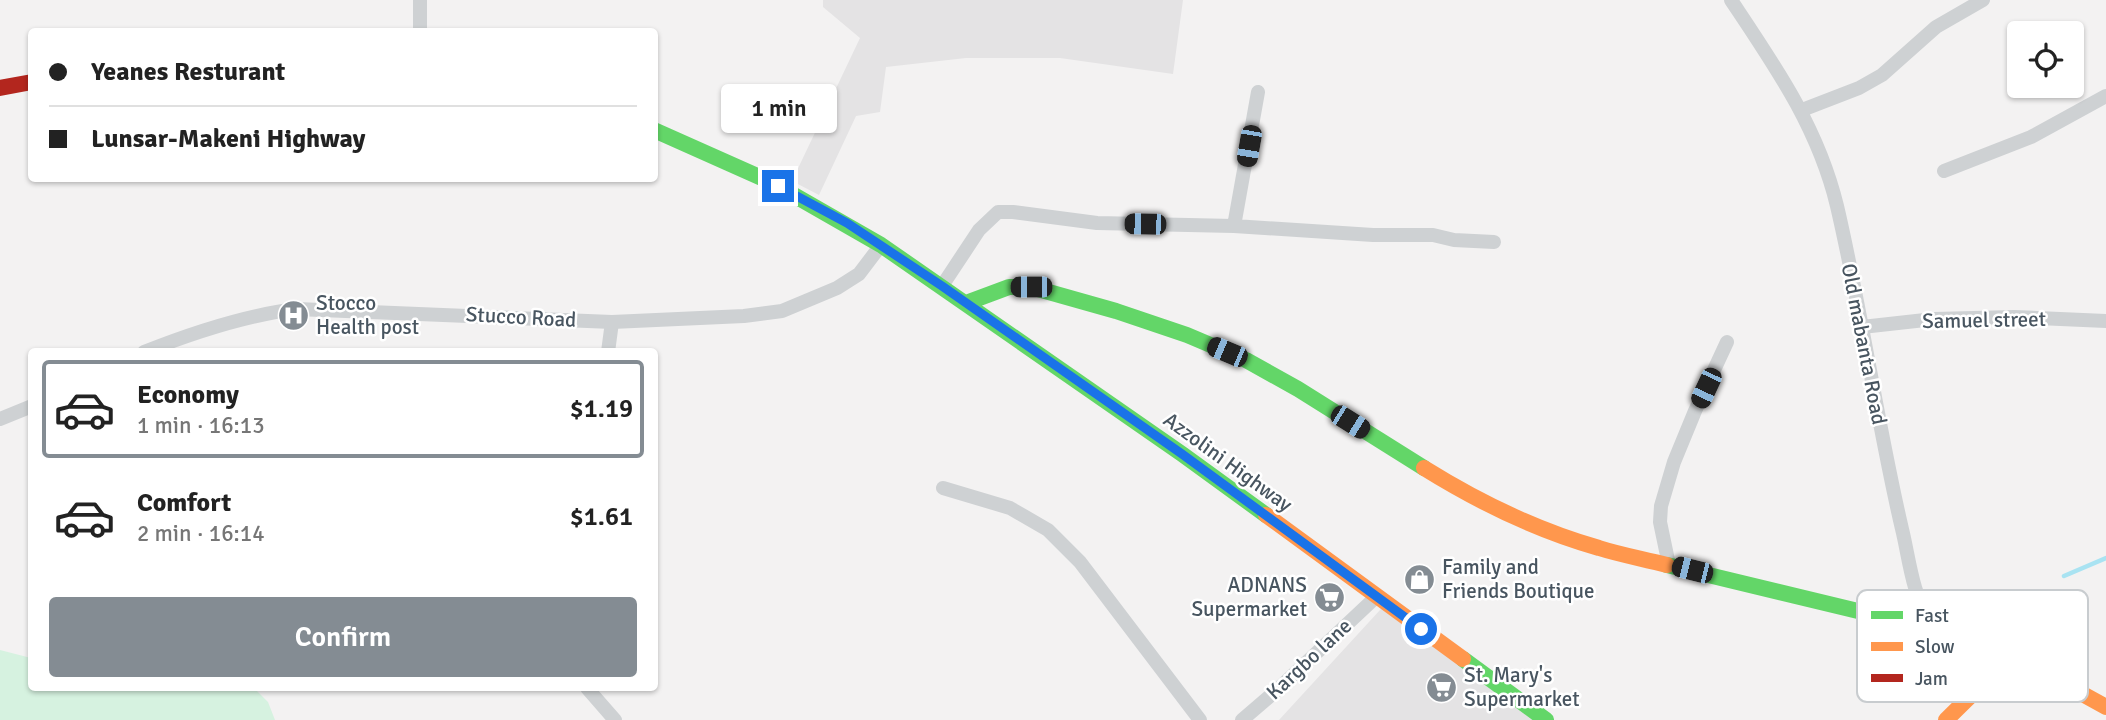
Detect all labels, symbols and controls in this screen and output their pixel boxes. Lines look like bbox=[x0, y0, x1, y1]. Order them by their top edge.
map controls bbox=[2007, 21, 2084, 98]
button: locate bbox=[2007, 21, 2084, 98]
text: Yeanes Resturant bbox=[91, 56, 285, 88]
callout: 1 min bbox=[720, 85, 836, 134]
text: 1 min bbox=[751, 94, 807, 123]
text: Lunsar-Makeni Highway bbox=[91, 123, 365, 155]
car bbox=[1236, 123, 1263, 169]
route end bbox=[762, 170, 794, 202]
car bbox=[1124, 213, 1167, 235]
street label: Old mabanta Road bbox=[1836, 261, 1892, 427]
car bbox=[1011, 277, 1053, 298]
place label: Stocco Health post bbox=[316, 290, 419, 340]
hospital icon: Stocco Health post bbox=[276, 298, 310, 332]
street label: Stucco Road bbox=[465, 301, 577, 333]
street label: Samuel street bbox=[1922, 306, 2046, 334]
car bbox=[1204, 334, 1251, 370]
car bbox=[1688, 365, 1725, 411]
icon: car bbox=[53, 378, 116, 441]
text: Economy bbox=[137, 379, 239, 411]
text: $1.19 bbox=[570, 393, 633, 425]
car bbox=[1327, 402, 1374, 442]
street label: Azzolini Highway bbox=[1158, 407, 1298, 518]
text: 1 min · 16:13 bbox=[137, 411, 265, 440]
icon: car bbox=[53, 486, 116, 549]
text: Comfort bbox=[137, 487, 231, 519]
text: $1.61 bbox=[570, 501, 633, 533]
text: 2 min · 16:14 bbox=[137, 519, 265, 548]
place label: Family and Friends Boutique bbox=[1442, 554, 1595, 604]
car bbox=[1670, 555, 1715, 585]
shop icon: Family and Friends Boutique bbox=[1402, 562, 1436, 596]
place label: ADNANS Supermarket bbox=[1191, 572, 1307, 622]
supermarket icon: ADNANS Supermarket bbox=[1313, 580, 1347, 614]
legend bbox=[1857, 590, 2088, 702]
button: Confirm bbox=[49, 597, 637, 677]
text: Fast bbox=[1915, 604, 1949, 628]
street label: Kargbo lane bbox=[1261, 613, 1357, 705]
route start bbox=[1405, 613, 1437, 645]
text: Slow bbox=[1915, 635, 1955, 659]
place label: St. Mary's Supermarket bbox=[1464, 662, 1580, 712]
text: Jam bbox=[1915, 667, 1948, 691]
supermarket icon: St. Mary's Supermarket bbox=[1424, 670, 1458, 704]

